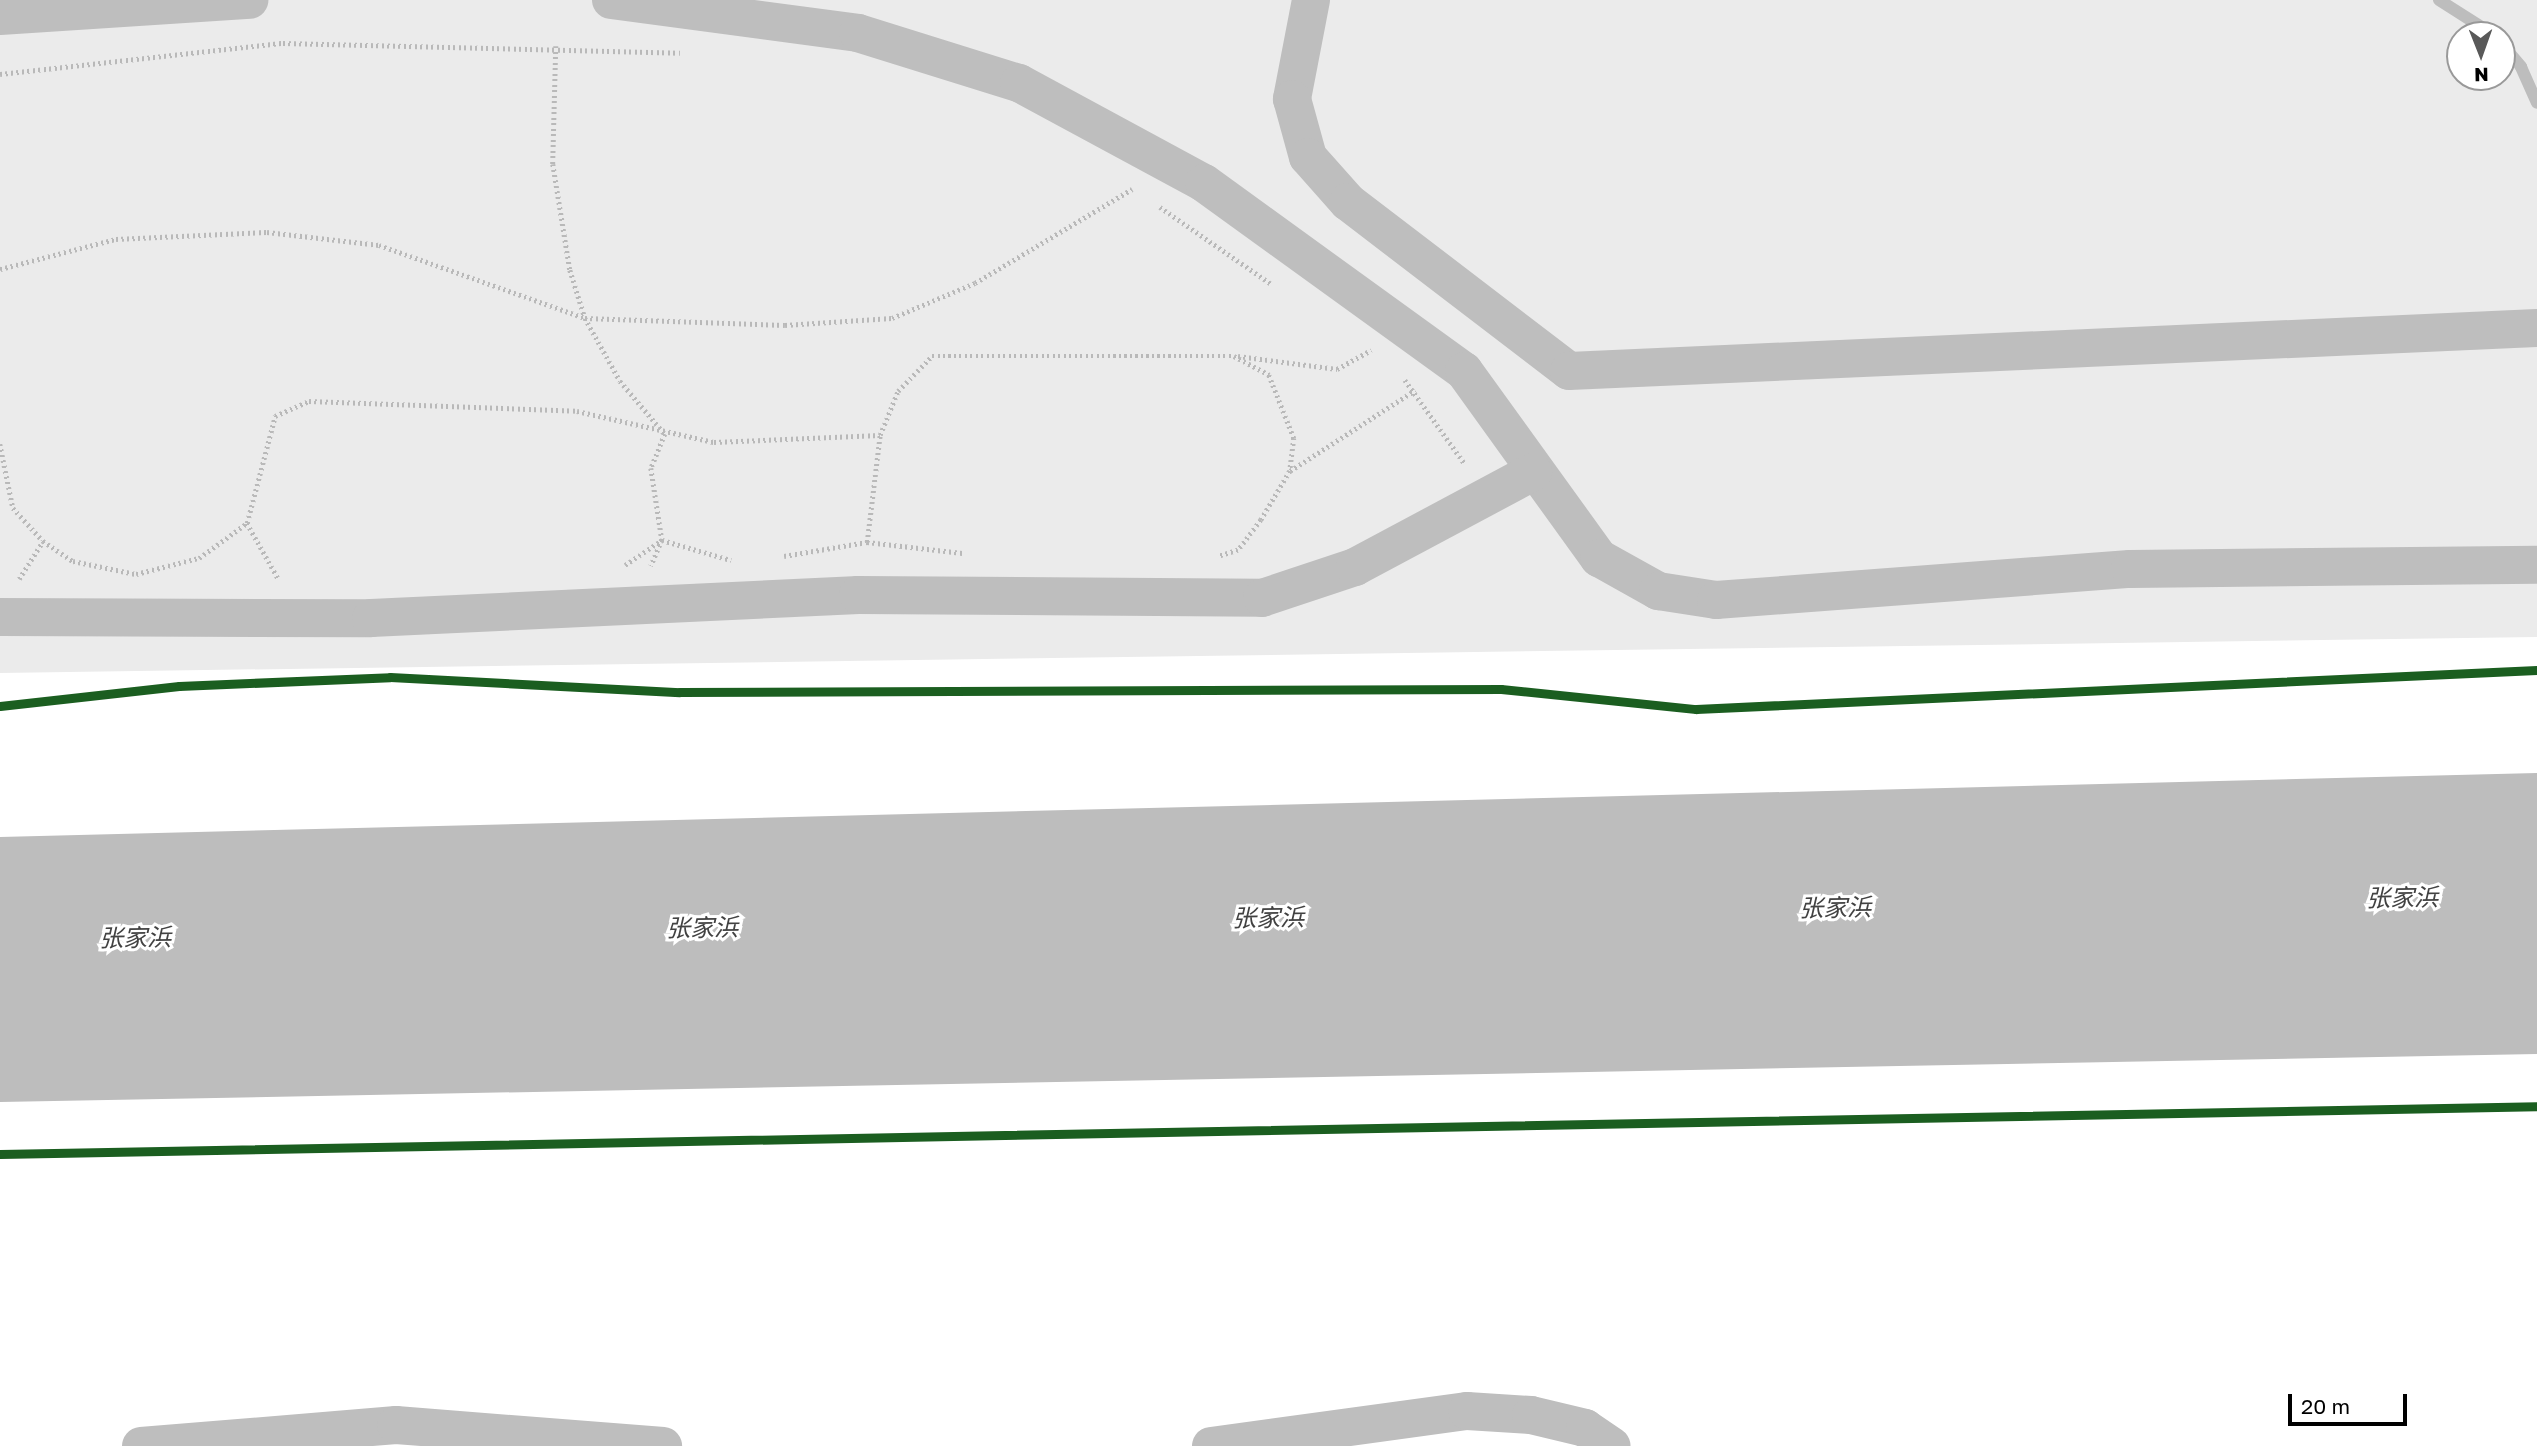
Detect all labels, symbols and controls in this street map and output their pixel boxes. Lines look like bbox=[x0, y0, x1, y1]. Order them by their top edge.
north arrow bbox=[2446, 21, 2516, 91]
text: N bbox=[2474, 64, 2489, 87]
water label: 张家浜 bbox=[2366, 882, 2438, 912]
water label: 张家浜 bbox=[1799, 892, 1871, 922]
water label: 张家浜 bbox=[1232, 902, 1304, 932]
water label: 张家浜 bbox=[666, 912, 738, 942]
water label: 张家浜 bbox=[99, 922, 171, 952]
scale bar bbox=[2292, 1380, 2411, 1424]
text: 20 m bbox=[2301, 1393, 2350, 1419]

